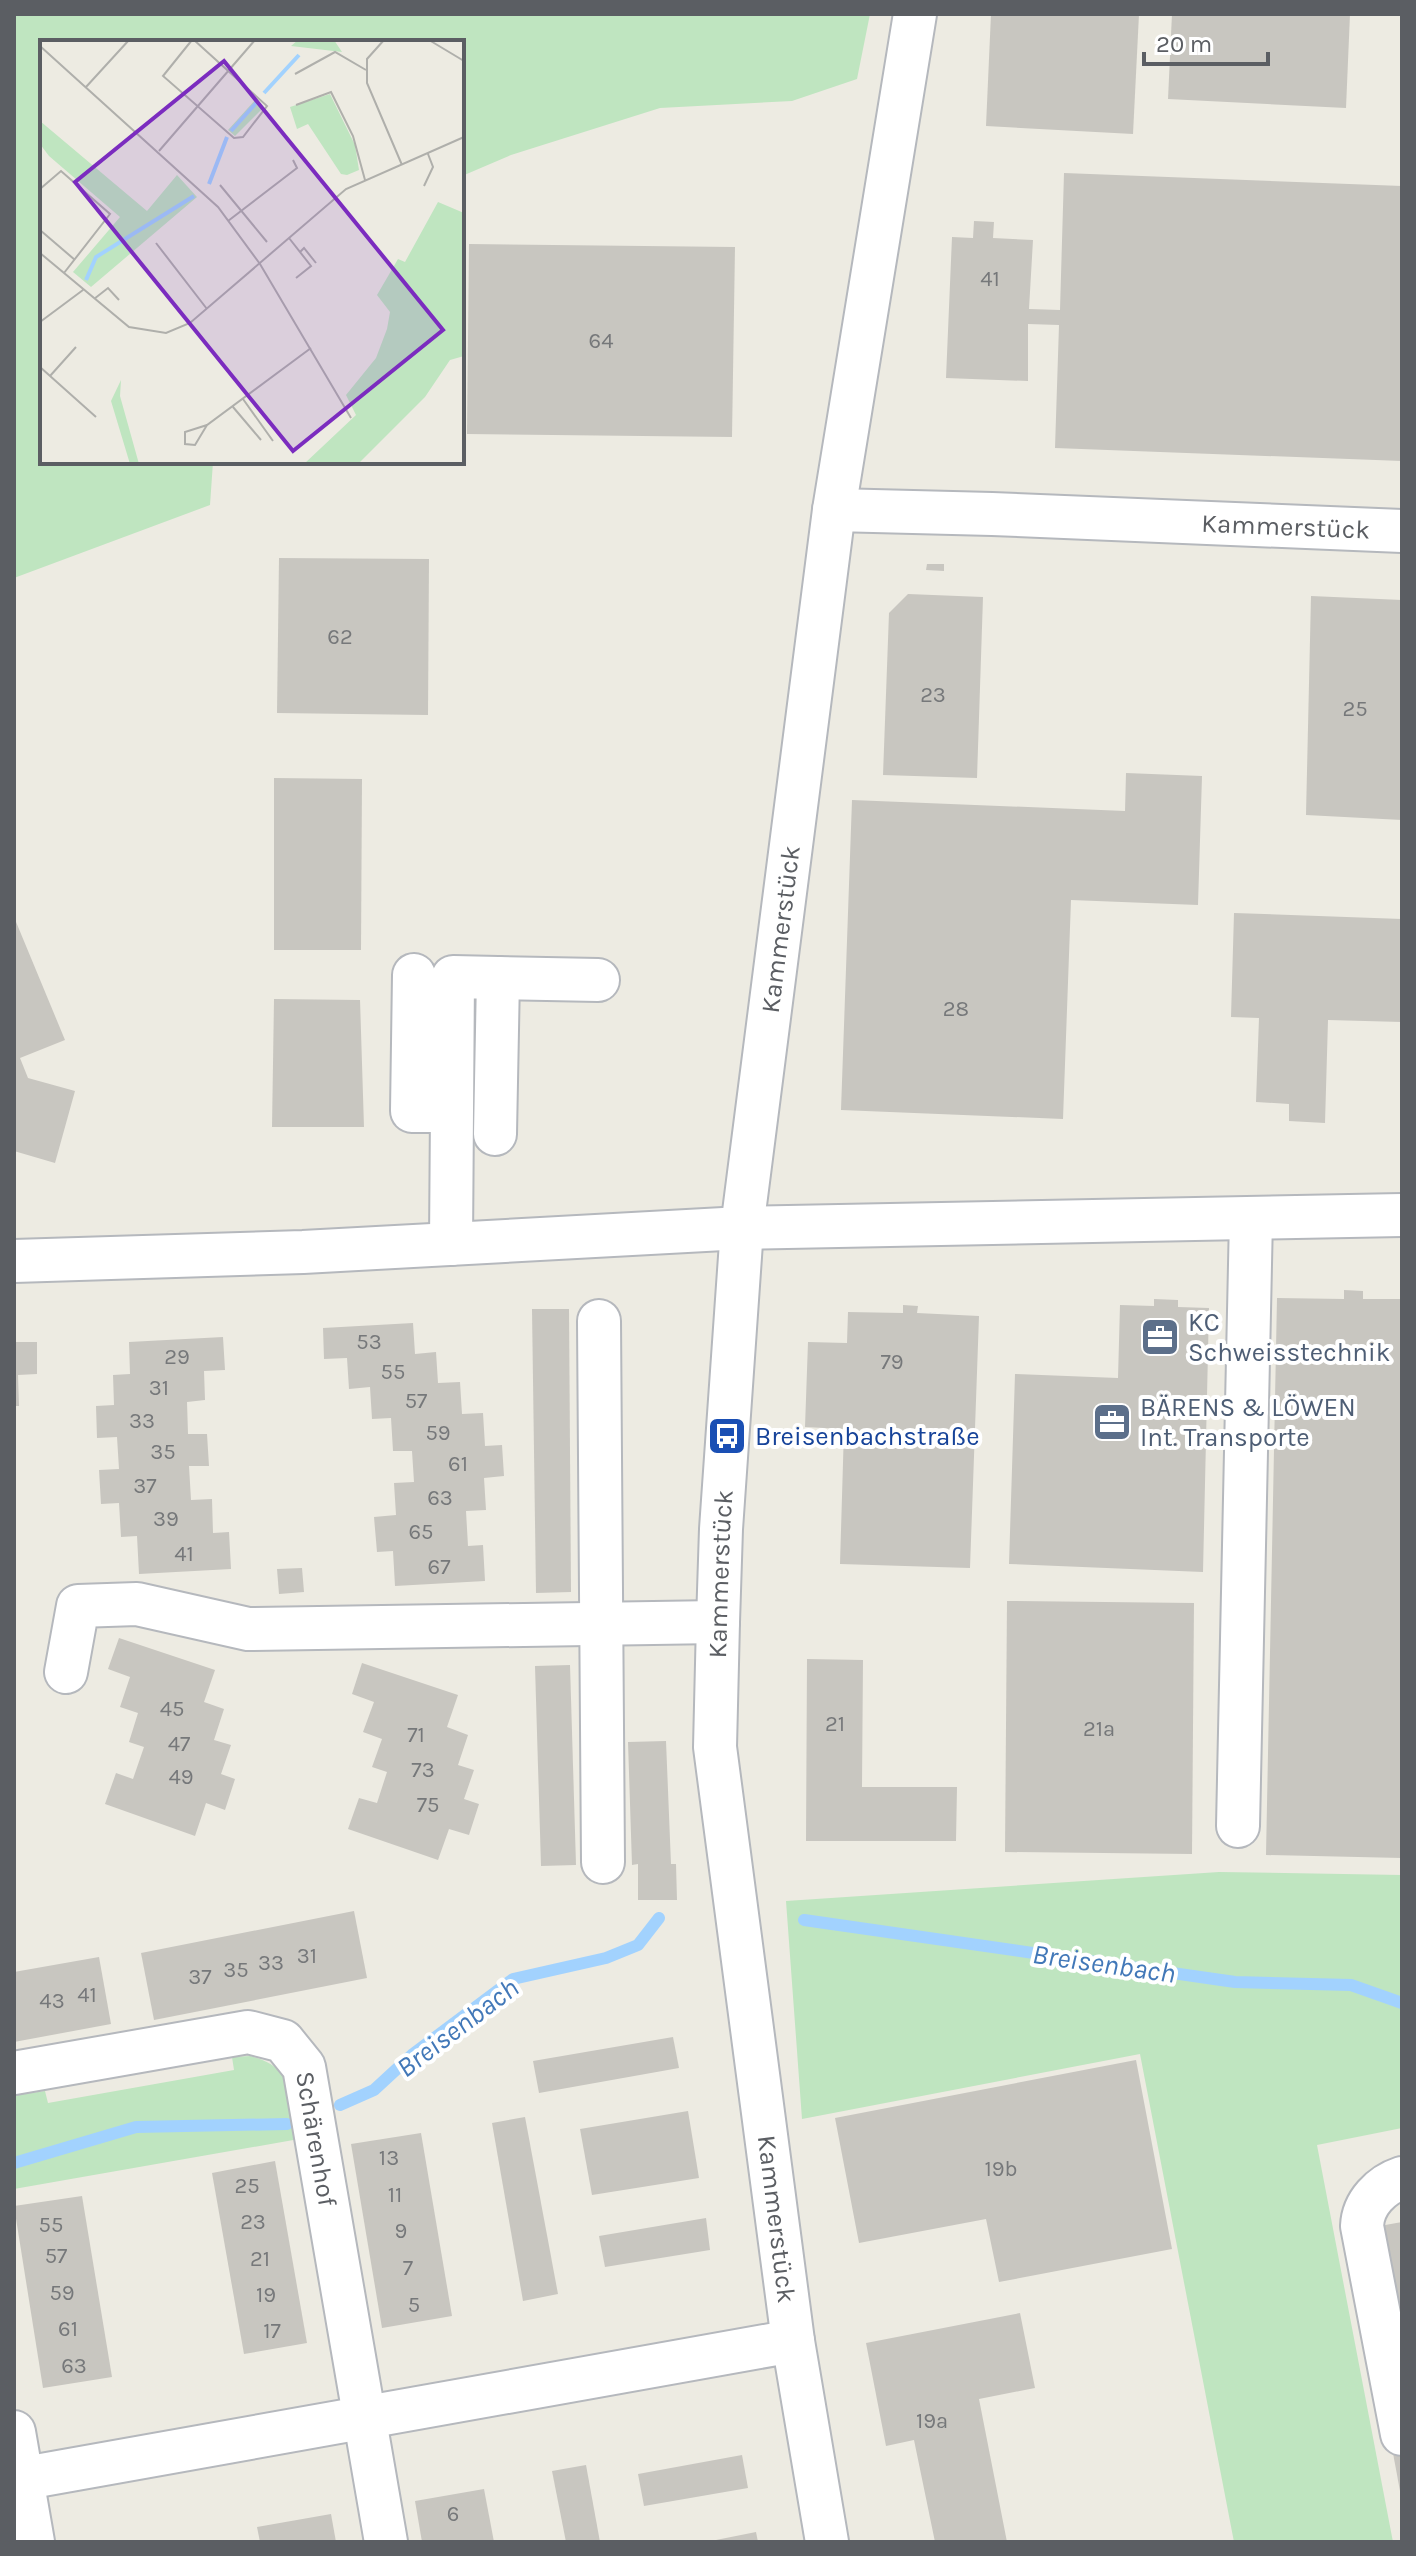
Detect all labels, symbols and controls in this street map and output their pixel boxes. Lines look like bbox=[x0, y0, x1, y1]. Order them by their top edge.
scale bar bbox=[1144, 16, 1268, 66]
text: 20 m bbox=[1156, 30, 1212, 58]
inset map bbox=[40, 40, 464, 464]
house number: 41 bbox=[980, 266, 1000, 292]
house number: 64 bbox=[589, 328, 613, 354]
street label: Kammerstück bbox=[1201, 508, 1371, 546]
house number: 62 bbox=[327, 624, 353, 650]
house number: 23 bbox=[920, 682, 946, 708]
house number: 25 bbox=[1342, 696, 1368, 722]
street label: Kammerstück bbox=[755, 844, 807, 1015]
house number: 28 bbox=[943, 996, 969, 1022]
place label: KC Schweisstechnik bbox=[1188, 1307, 1390, 1368]
office icon: KC Schweisstechnik bbox=[1139, 1316, 1181, 1358]
house number: 53 bbox=[356, 1329, 382, 1355]
house number: 29 bbox=[164, 1344, 190, 1370]
house number: 79 bbox=[880, 1349, 904, 1375]
house number: 55 bbox=[381, 1359, 405, 1385]
house number: 31 bbox=[149, 1375, 169, 1401]
house number: 57 bbox=[405, 1388, 427, 1414]
place label: BÄRENS & LÖWEN Int. Transporte bbox=[1140, 1392, 1356, 1453]
office icon: BÄRENS & LÖWEN Int. Transporte bbox=[1091, 1401, 1133, 1443]
house number: 33 bbox=[129, 1408, 155, 1434]
bus stop icon: Breisenbachstraße bbox=[706, 1415, 748, 1457]
house number: 59 bbox=[425, 1420, 451, 1446]
place label: Breisenbachstraße bbox=[755, 1421, 980, 1452]
house number: 35 bbox=[150, 1439, 176, 1465]
house number: 61 bbox=[448, 1451, 468, 1477]
house number: 37 bbox=[133, 1473, 157, 1499]
house number: 63 bbox=[427, 1485, 453, 1511]
street label: Kammerstück bbox=[702, 1489, 740, 1659]
house number: 39 bbox=[153, 1506, 179, 1532]
house number: 65 bbox=[408, 1519, 434, 1545]
house number: 41 bbox=[174, 1541, 194, 1567]
house number: 67 bbox=[428, 1554, 450, 1580]
house number: 45 bbox=[160, 1696, 184, 1722]
house number: 21 bbox=[825, 1711, 845, 1737]
house number: 21a bbox=[1083, 1716, 1115, 1742]
house number: 71 bbox=[407, 1722, 425, 1748]
house number: 47 bbox=[168, 1731, 190, 1757]
house number: 73 bbox=[411, 1757, 435, 1783]
house number: 49 bbox=[168, 1764, 194, 1790]
house number: 75 bbox=[417, 1792, 439, 1818]
water label: Breisenbach bbox=[1030, 1937, 1178, 1990]
house number: 31 bbox=[297, 1943, 317, 1969]
house number: 33 bbox=[258, 1950, 284, 1976]
house number: 35 bbox=[223, 1957, 249, 1983]
house number: 37 bbox=[188, 1964, 212, 1990]
water label: Breisenbach bbox=[390, 1971, 525, 2084]
house number: 41 bbox=[77, 1982, 97, 2008]
house number: 43 bbox=[39, 1988, 65, 2014]
street label: Schärenhof bbox=[289, 2069, 343, 2210]
street label: Kammerstück bbox=[751, 2133, 802, 2305]
house number: 13 bbox=[379, 2145, 399, 2171]
house number: 19b bbox=[984, 2156, 1018, 2182]
house number: 25 bbox=[234, 2173, 260, 2199]
house number: 11 bbox=[388, 2182, 402, 2208]
house number: 23 bbox=[240, 2209, 266, 2235]
house number: 55 bbox=[39, 2212, 63, 2238]
house number: 9 bbox=[395, 2218, 407, 2244]
house number: 57 bbox=[45, 2243, 67, 2269]
house number: 21 bbox=[250, 2246, 270, 2272]
house number: 7 bbox=[403, 2255, 413, 2281]
house number: 59 bbox=[49, 2280, 75, 2306]
house number: 19 bbox=[256, 2282, 276, 2308]
house number: 5 bbox=[408, 2292, 420, 2318]
house number: 61 bbox=[58, 2316, 78, 2342]
house number: 17 bbox=[263, 2318, 281, 2344]
house number: 63 bbox=[61, 2353, 87, 2379]
house number: 19a bbox=[916, 2408, 948, 2434]
house number: 6 bbox=[447, 2501, 459, 2527]

